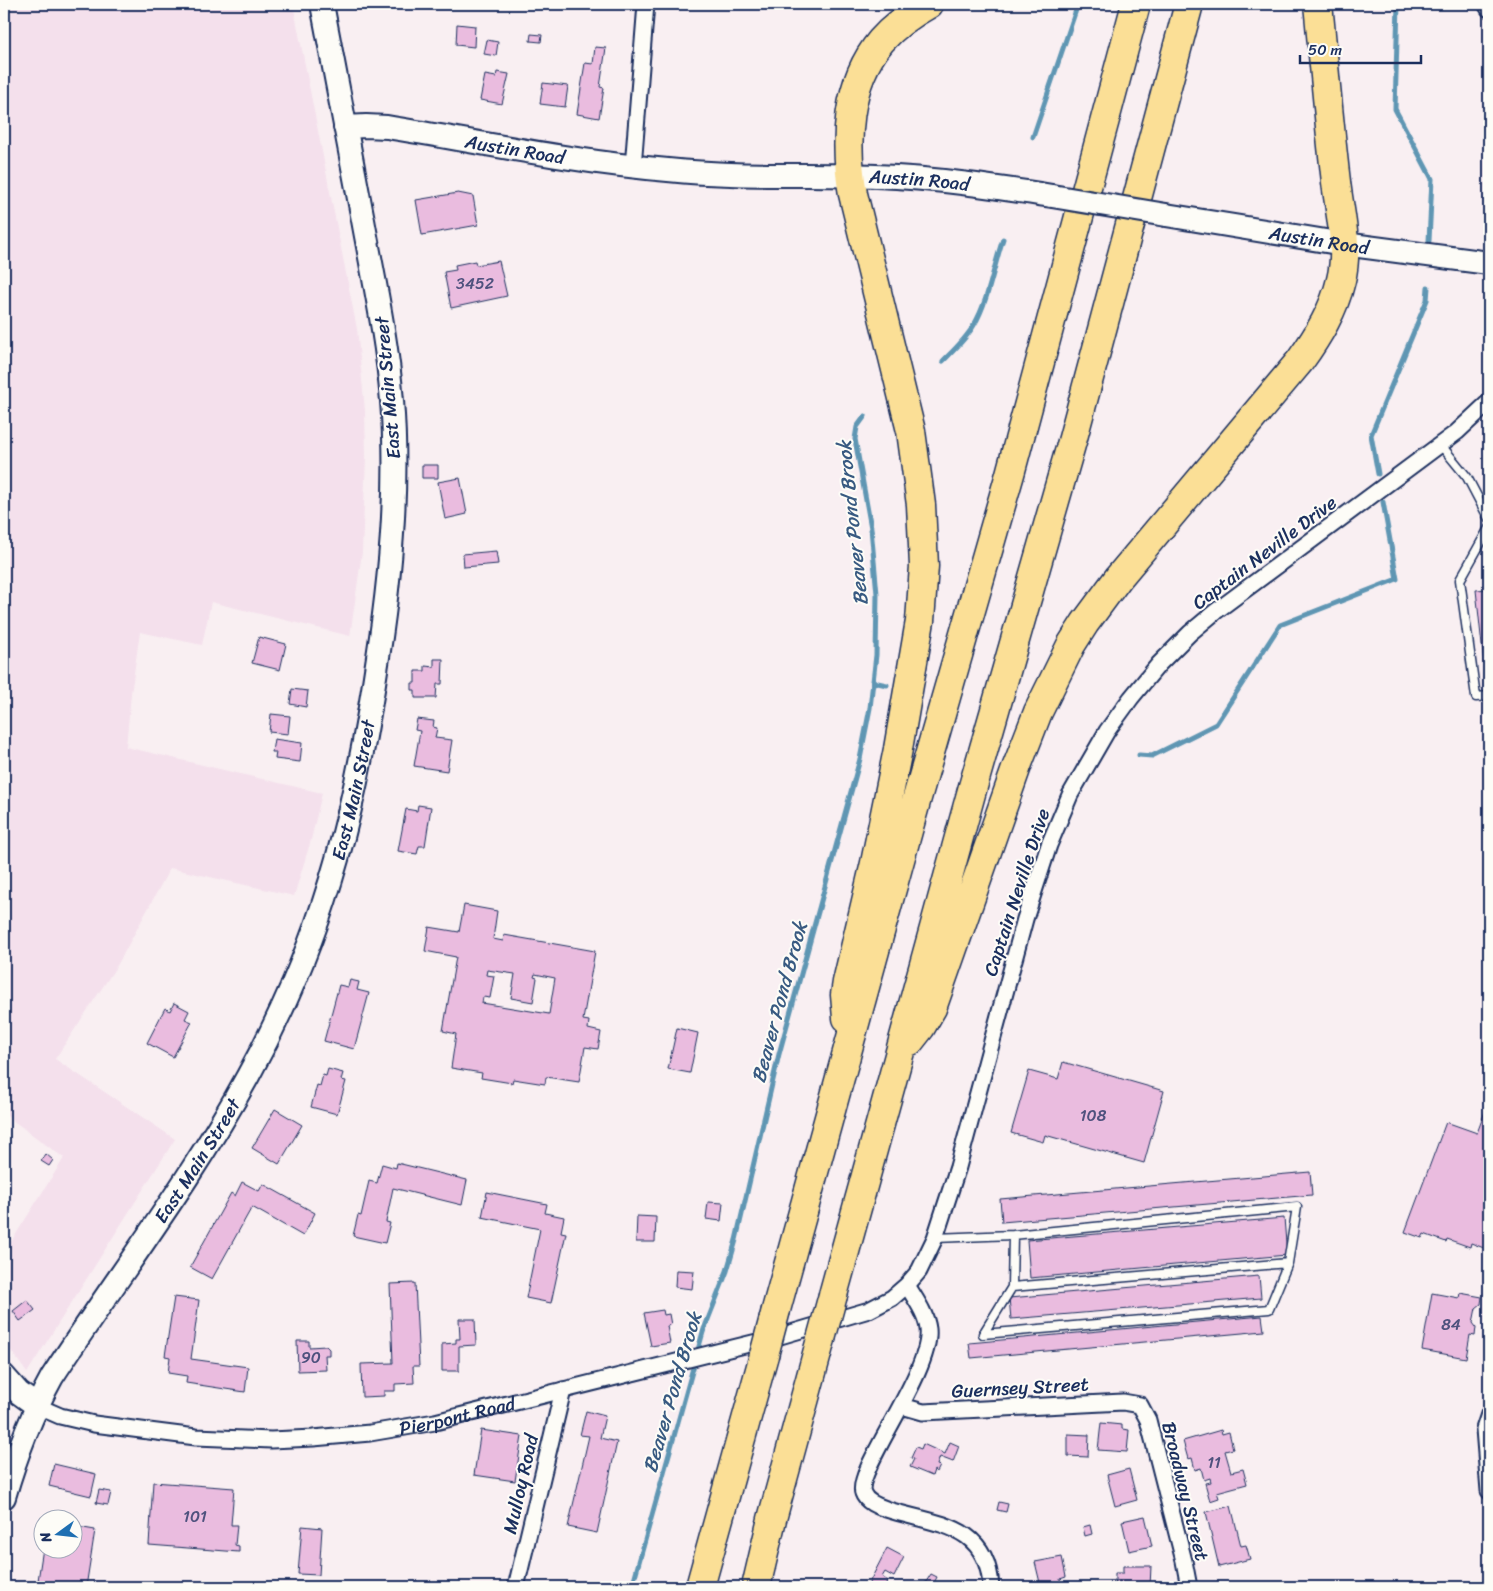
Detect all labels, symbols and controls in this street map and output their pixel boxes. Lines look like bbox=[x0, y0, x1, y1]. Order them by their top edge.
scale bar bbox=[1300, 32, 1422, 64]
text: 50 m bbox=[1308, 37, 1343, 63]
street label: Austin Road bbox=[461, 124, 569, 174]
street label: Austin Road bbox=[868, 160, 973, 201]
street label: Austin Road bbox=[1266, 216, 1373, 264]
house number: 3452 bbox=[456, 269, 494, 298]
street label: East Main Street bbox=[365, 314, 410, 461]
water label: Beaver Pond Brook bbox=[826, 437, 879, 607]
street label: Captain Neville Drive bbox=[1185, 487, 1344, 618]
street label: East Main Street bbox=[322, 716, 385, 864]
street label: Captain Neville Drive bbox=[974, 804, 1059, 980]
water label: Beaver Pond Brook bbox=[741, 916, 818, 1087]
street label: East Main Street bbox=[145, 1091, 250, 1230]
house number: 108 bbox=[1080, 1101, 1107, 1130]
water label: Beaver Pond Brook bbox=[633, 1306, 713, 1477]
house number: 84 bbox=[1441, 1310, 1461, 1339]
house number: 90 bbox=[301, 1343, 321, 1372]
street label: Guernsey Street bbox=[951, 1367, 1090, 1408]
street label: Pierpont Road bbox=[397, 1386, 520, 1445]
street label: Broadway Street bbox=[1152, 1418, 1219, 1564]
street label: Mulloy Road bbox=[493, 1429, 548, 1537]
house number: 11 bbox=[1207, 1448, 1221, 1477]
house number: 101 bbox=[183, 1502, 207, 1531]
north arrow bbox=[32, 1508, 82, 1558]
text: N bbox=[33, 1529, 60, 1546]

